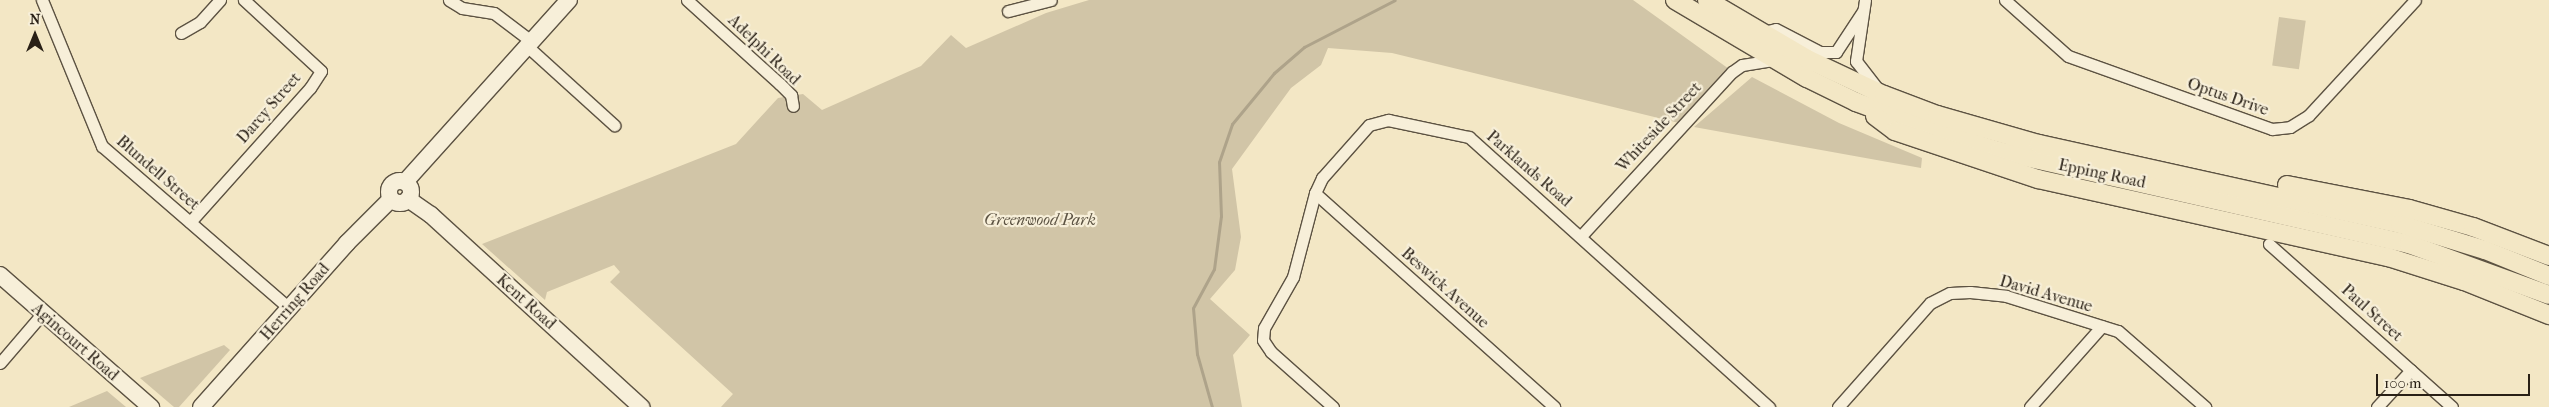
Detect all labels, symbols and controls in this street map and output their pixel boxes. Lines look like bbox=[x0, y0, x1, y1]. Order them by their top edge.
north arrow bbox=[10, 10, 60, 60]
text: N bbox=[30, 11, 40, 28]
street label: Adelphi Road bbox=[724, 11, 804, 89]
street label: Darcy Street bbox=[233, 69, 305, 147]
street label: Optus Drive bbox=[2185, 74, 2271, 120]
street label: Whiteside Street bbox=[1613, 78, 1705, 176]
street label: Parklands Road bbox=[1483, 127, 1575, 211]
street label: Blundell Street bbox=[112, 132, 204, 214]
street label: Epping Road bbox=[2057, 155, 2147, 193]
park label: Greenwood Park bbox=[984, 210, 1096, 230]
street label: Beswick Avenue bbox=[1397, 244, 1493, 332]
street label: Herring Road bbox=[256, 260, 334, 344]
street label: Kent Road bbox=[492, 270, 560, 334]
street label: David Avenue bbox=[1997, 272, 2095, 316]
street label: Paul Street bbox=[2337, 280, 2407, 346]
street label: Agincourt Road bbox=[28, 299, 122, 385]
scale bar bbox=[2379, 364, 2533, 396]
text: 100 m bbox=[2384, 374, 2422, 392]

